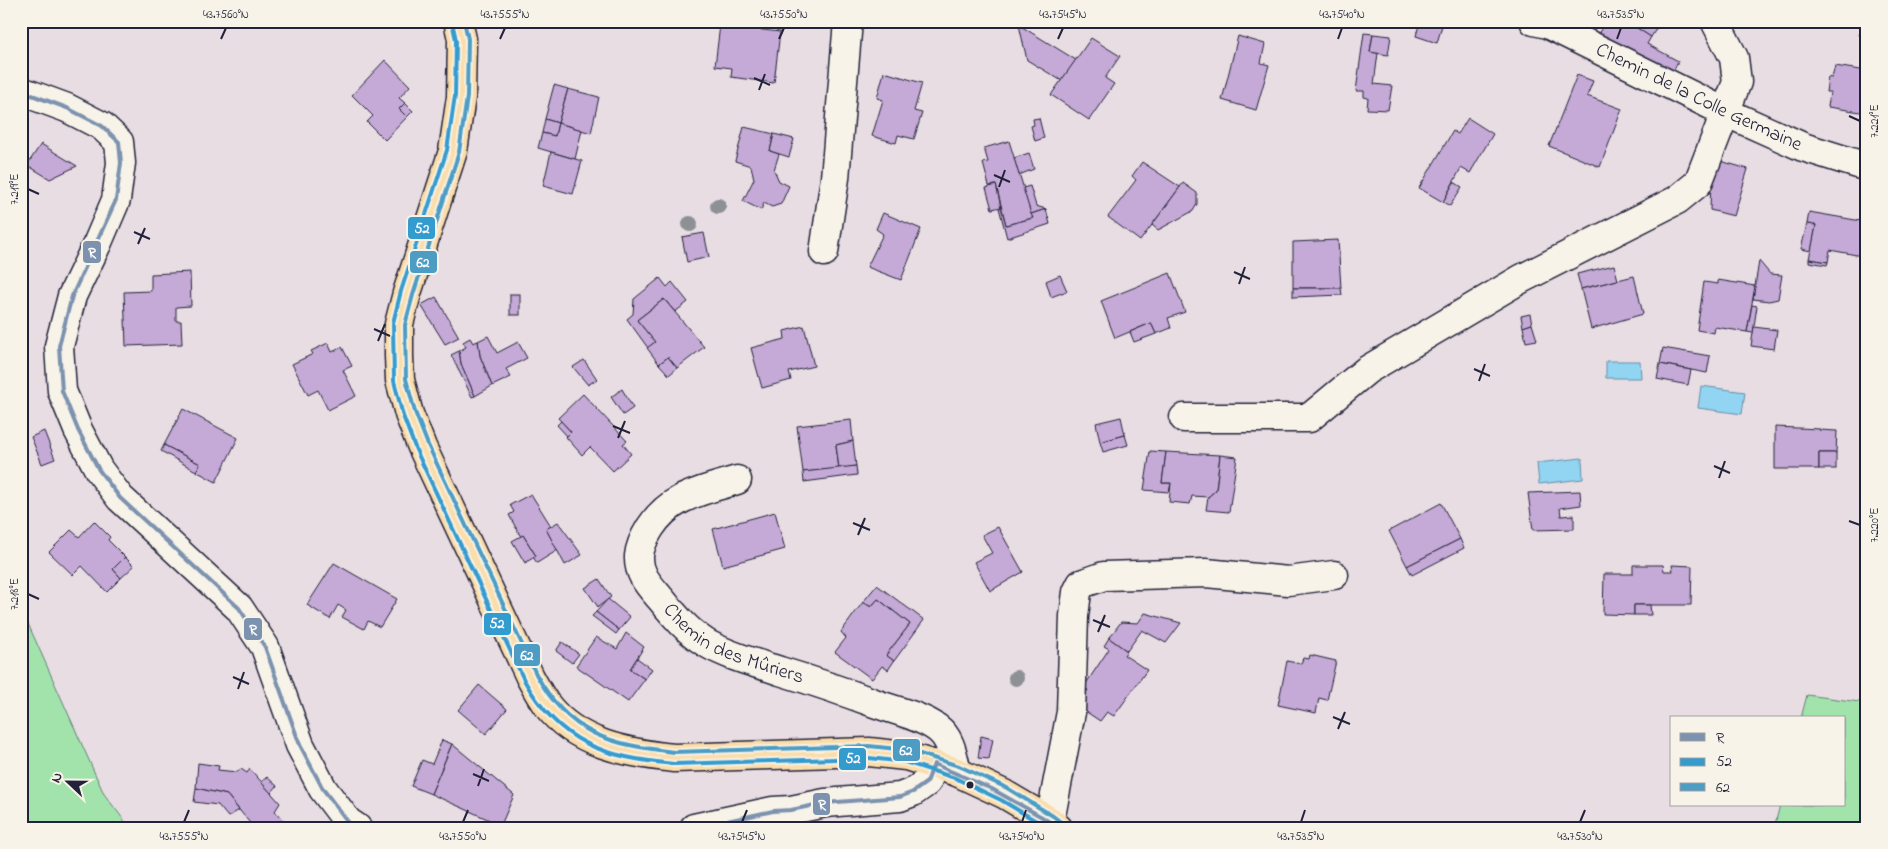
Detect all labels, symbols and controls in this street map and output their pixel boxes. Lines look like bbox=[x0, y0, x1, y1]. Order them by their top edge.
text: 43.7560°N bbox=[203, 6, 249, 24]
text: 43.7555°N bbox=[480, 6, 530, 24]
text: 43.7550°N bbox=[760, 6, 808, 24]
text: 43.7545°N bbox=[1039, 6, 1087, 24]
text: 43.7540°N bbox=[1319, 6, 1365, 24]
text: 43.7535°N bbox=[1597, 6, 1645, 24]
street label: Chemin de la Colle Germaine bbox=[1591, 36, 1807, 159]
text: 7.221°E bbox=[1866, 104, 1884, 138]
text: 7.219°E bbox=[6, 173, 24, 205]
line badge: 52 bbox=[407, 216, 436, 240]
text: 52 bbox=[415, 219, 430, 240]
line badge: R bbox=[82, 240, 102, 264]
text: R bbox=[87, 243, 97, 264]
line badge: 62 bbox=[409, 250, 438, 274]
text: 62 bbox=[415, 253, 430, 274]
text: 7.220°E bbox=[1866, 508, 1884, 543]
text: 7.218°E bbox=[6, 578, 24, 610]
street label: Chemin des Mûriers bbox=[656, 597, 808, 692]
line badge: 52 bbox=[483, 612, 512, 636]
text: 52 bbox=[490, 614, 505, 635]
line badge: R bbox=[243, 617, 263, 641]
text: R bbox=[248, 620, 258, 641]
line badge: 62 bbox=[513, 643, 541, 667]
text: 62 bbox=[519, 646, 534, 667]
legend bbox=[1670, 716, 1846, 806]
text: R bbox=[1716, 727, 1725, 749]
line badge: 62 bbox=[892, 738, 921, 762]
text: 62 bbox=[898, 741, 913, 762]
line badge: 52 bbox=[838, 747, 867, 771]
text: 52 bbox=[846, 749, 861, 770]
text: 52 bbox=[1716, 751, 1733, 773]
north arrow bbox=[42, 756, 92, 806]
text: N bbox=[46, 769, 69, 786]
text: 62 bbox=[1716, 777, 1731, 799]
unlabelled marker bbox=[965, 780, 975, 790]
line badge: R bbox=[812, 792, 831, 816]
text: R bbox=[817, 795, 827, 816]
text: 43.7555°N bbox=[159, 828, 209, 846]
text: 43.7550°N bbox=[439, 828, 487, 846]
text: 43.7545°N bbox=[718, 828, 766, 846]
text: 43.7540°N bbox=[999, 828, 1045, 846]
text: 43.7535°N bbox=[1277, 828, 1325, 846]
text: 43.7530°N bbox=[1557, 828, 1603, 846]

